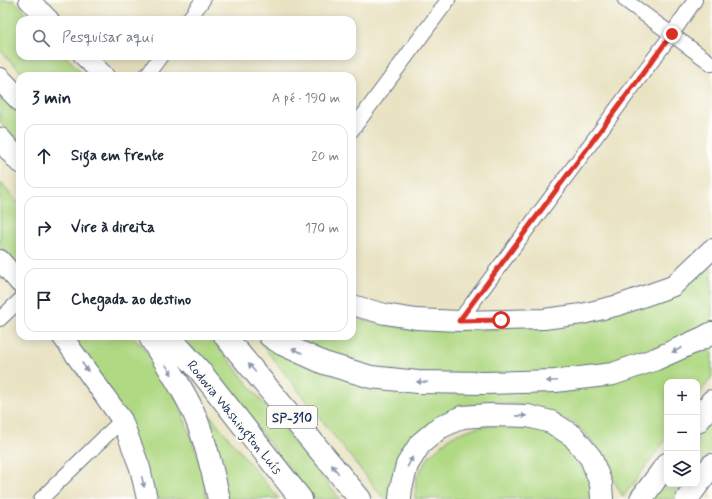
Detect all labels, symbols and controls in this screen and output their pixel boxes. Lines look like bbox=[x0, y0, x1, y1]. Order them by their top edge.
search box bbox=[16, 16, 356, 60]
route end bbox=[663, 25, 681, 43]
icon: search bbox=[30, 27, 52, 49]
text: Pesquisar aqui bbox=[62, 28, 154, 48]
text: 3 min bbox=[32, 87, 71, 109]
text: A pé · 190 m bbox=[272, 90, 340, 107]
icon: ahead bbox=[33, 145, 55, 167]
text: Siga em frente bbox=[71, 146, 164, 166]
text: 20 m bbox=[311, 148, 339, 165]
icon: right bbox=[33, 217, 55, 239]
text: Vire à direita bbox=[71, 218, 155, 238]
text: 170 m bbox=[305, 220, 339, 237]
icon: arrive bbox=[33, 289, 55, 311]
text: Chegada ao destino bbox=[71, 290, 191, 310]
route start bbox=[492, 311, 510, 329]
one-way arrow bbox=[291, 347, 303, 354]
one-way arrow bbox=[672, 347, 683, 353]
street label: Rodovia Washington Luís bbox=[181, 357, 286, 480]
one-way arrow bbox=[81, 362, 89, 373]
one-way arrow bbox=[248, 363, 257, 374]
one-way arrow bbox=[166, 364, 173, 376]
one-way arrow bbox=[546, 378, 558, 385]
one-way arrow bbox=[416, 379, 428, 386]
map controls bbox=[664, 379, 700, 487]
button: + bbox=[664, 379, 700, 415]
road number: SP-310 bbox=[267, 406, 317, 428]
one-way arrow bbox=[515, 413, 528, 419]
button: − bbox=[664, 415, 700, 451]
button: layers bbox=[664, 451, 700, 487]
one-way arrow bbox=[406, 456, 413, 468]
one-way arrow bbox=[330, 463, 339, 474]
one-way arrow bbox=[140, 476, 146, 488]

